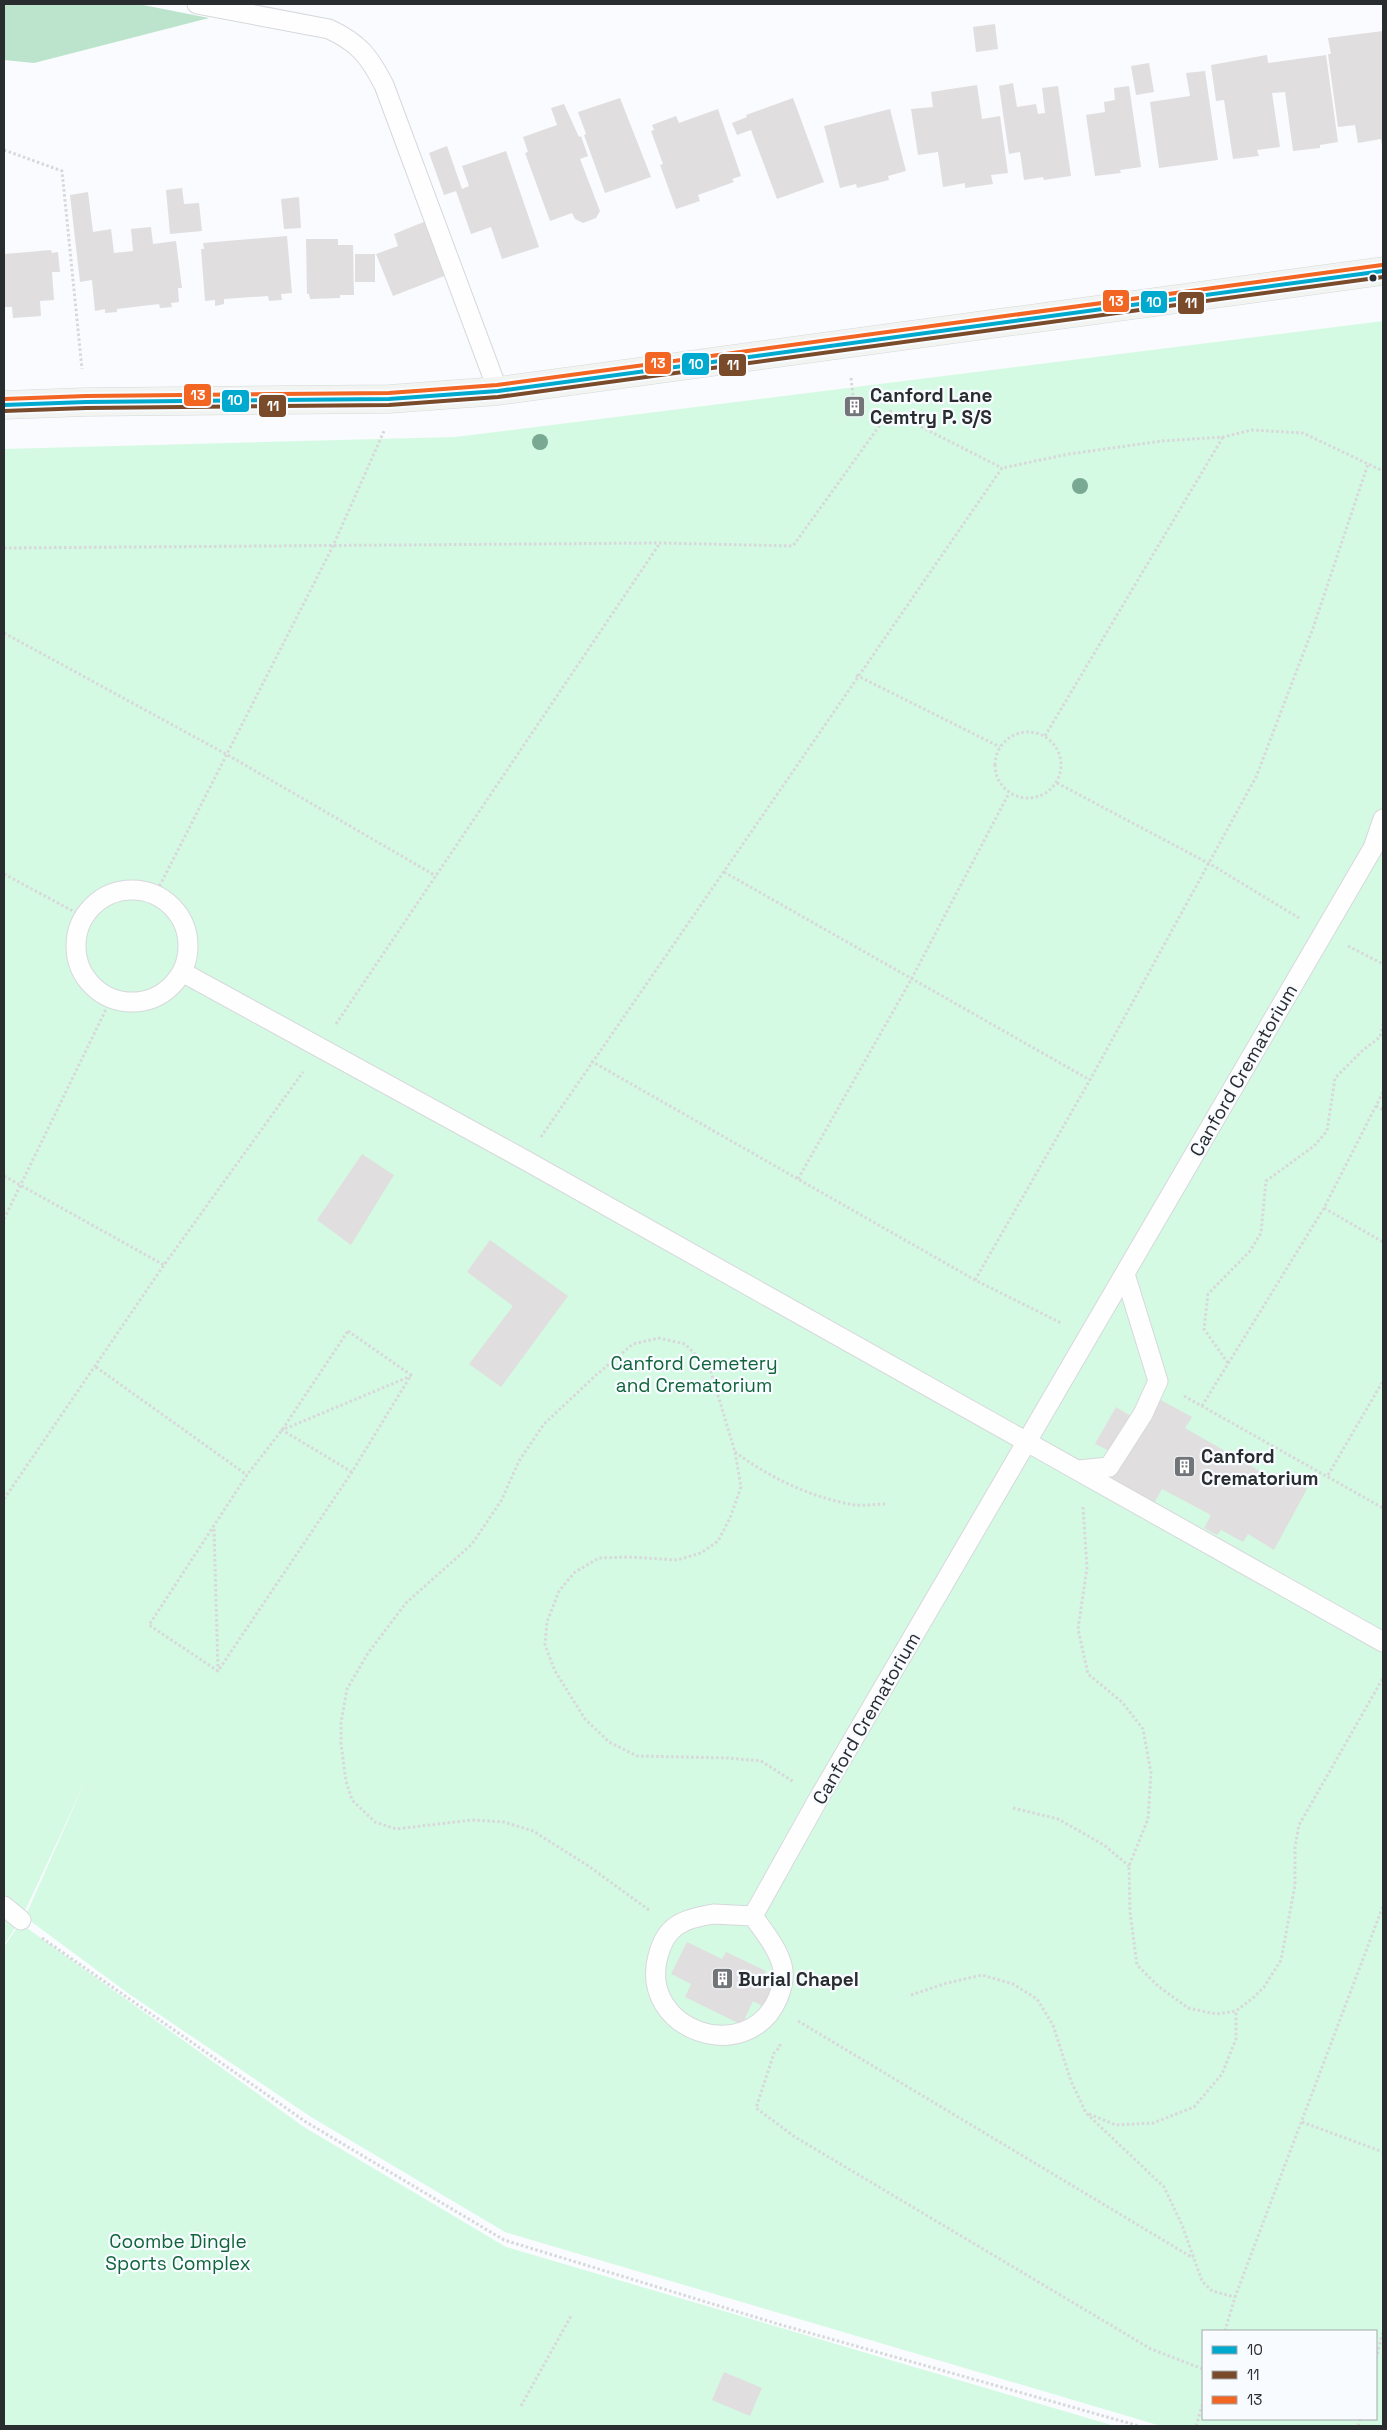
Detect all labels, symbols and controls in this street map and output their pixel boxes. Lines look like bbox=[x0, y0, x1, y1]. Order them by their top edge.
unlabelled marker bbox=[1368, 273, 1378, 283]
line badge: 13 bbox=[1102, 289, 1130, 313]
line badge: 10 bbox=[1140, 290, 1168, 314]
line badge: 11 bbox=[1177, 291, 1205, 315]
text: 13 bbox=[1109, 292, 1123, 310]
text: 10 bbox=[1146, 293, 1162, 311]
text: 11 bbox=[1185, 294, 1197, 312]
line badge: 13 bbox=[644, 351, 672, 375]
line badge: 10 bbox=[681, 352, 710, 376]
line badge: 11 bbox=[718, 353, 747, 377]
text: 13 bbox=[651, 354, 665, 372]
text: 10 bbox=[688, 355, 704, 373]
text: 11 bbox=[727, 356, 739, 374]
line badge: 13 bbox=[183, 383, 212, 407]
place label: Canford Lane Cemtry P. S/S bbox=[870, 383, 992, 430]
text: 13 bbox=[191, 386, 205, 404]
line badge: 10 bbox=[221, 389, 250, 413]
text: 10 bbox=[227, 391, 243, 409]
line badge: 11 bbox=[258, 394, 287, 418]
building icon: Canford Lane Cemtry P. S/S bbox=[842, 394, 866, 418]
text: 11 bbox=[267, 397, 279, 415]
street label: Canford Crematorium bbox=[1184, 980, 1303, 1161]
park label: Canford Cemetery and Crematorium bbox=[610, 1351, 778, 1398]
place label: Canford Crematorium bbox=[1201, 1444, 1318, 1491]
building icon: Canford Crematorium bbox=[1173, 1455, 1197, 1479]
street label: Canford Crematorium bbox=[807, 1628, 926, 1809]
building icon: Burial Chapel bbox=[710, 1967, 734, 1991]
place label: Burial Chapel bbox=[738, 1967, 859, 1992]
park label: Coombe Dingle Sports Complex bbox=[105, 2229, 251, 2276]
legend bbox=[1202, 2330, 1377, 2420]
text: 10 bbox=[1247, 2340, 1263, 2359]
text: 11 bbox=[1247, 2365, 1260, 2384]
text: 13 bbox=[1247, 2390, 1262, 2409]

